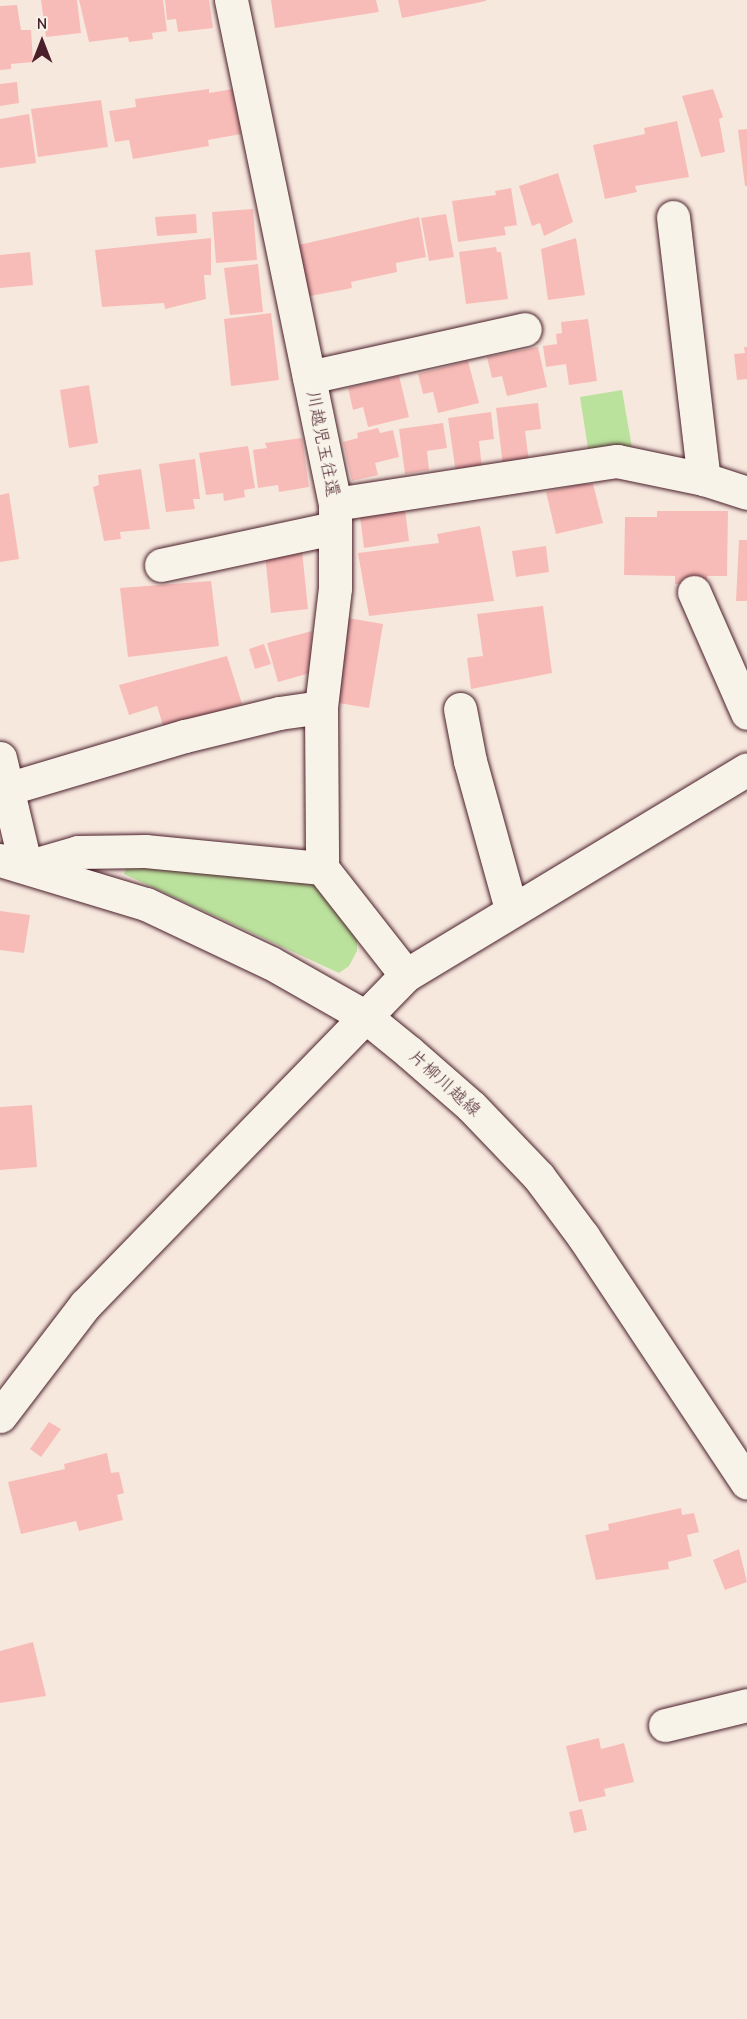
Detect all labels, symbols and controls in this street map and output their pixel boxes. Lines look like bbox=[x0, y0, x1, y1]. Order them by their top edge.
north arrow bbox=[12, 12, 72, 72]
text: N bbox=[37, 15, 47, 33]
street label: 川越児玉往還 bbox=[301, 389, 343, 499]
street label: 片柳川越線 bbox=[403, 1046, 485, 1122]

